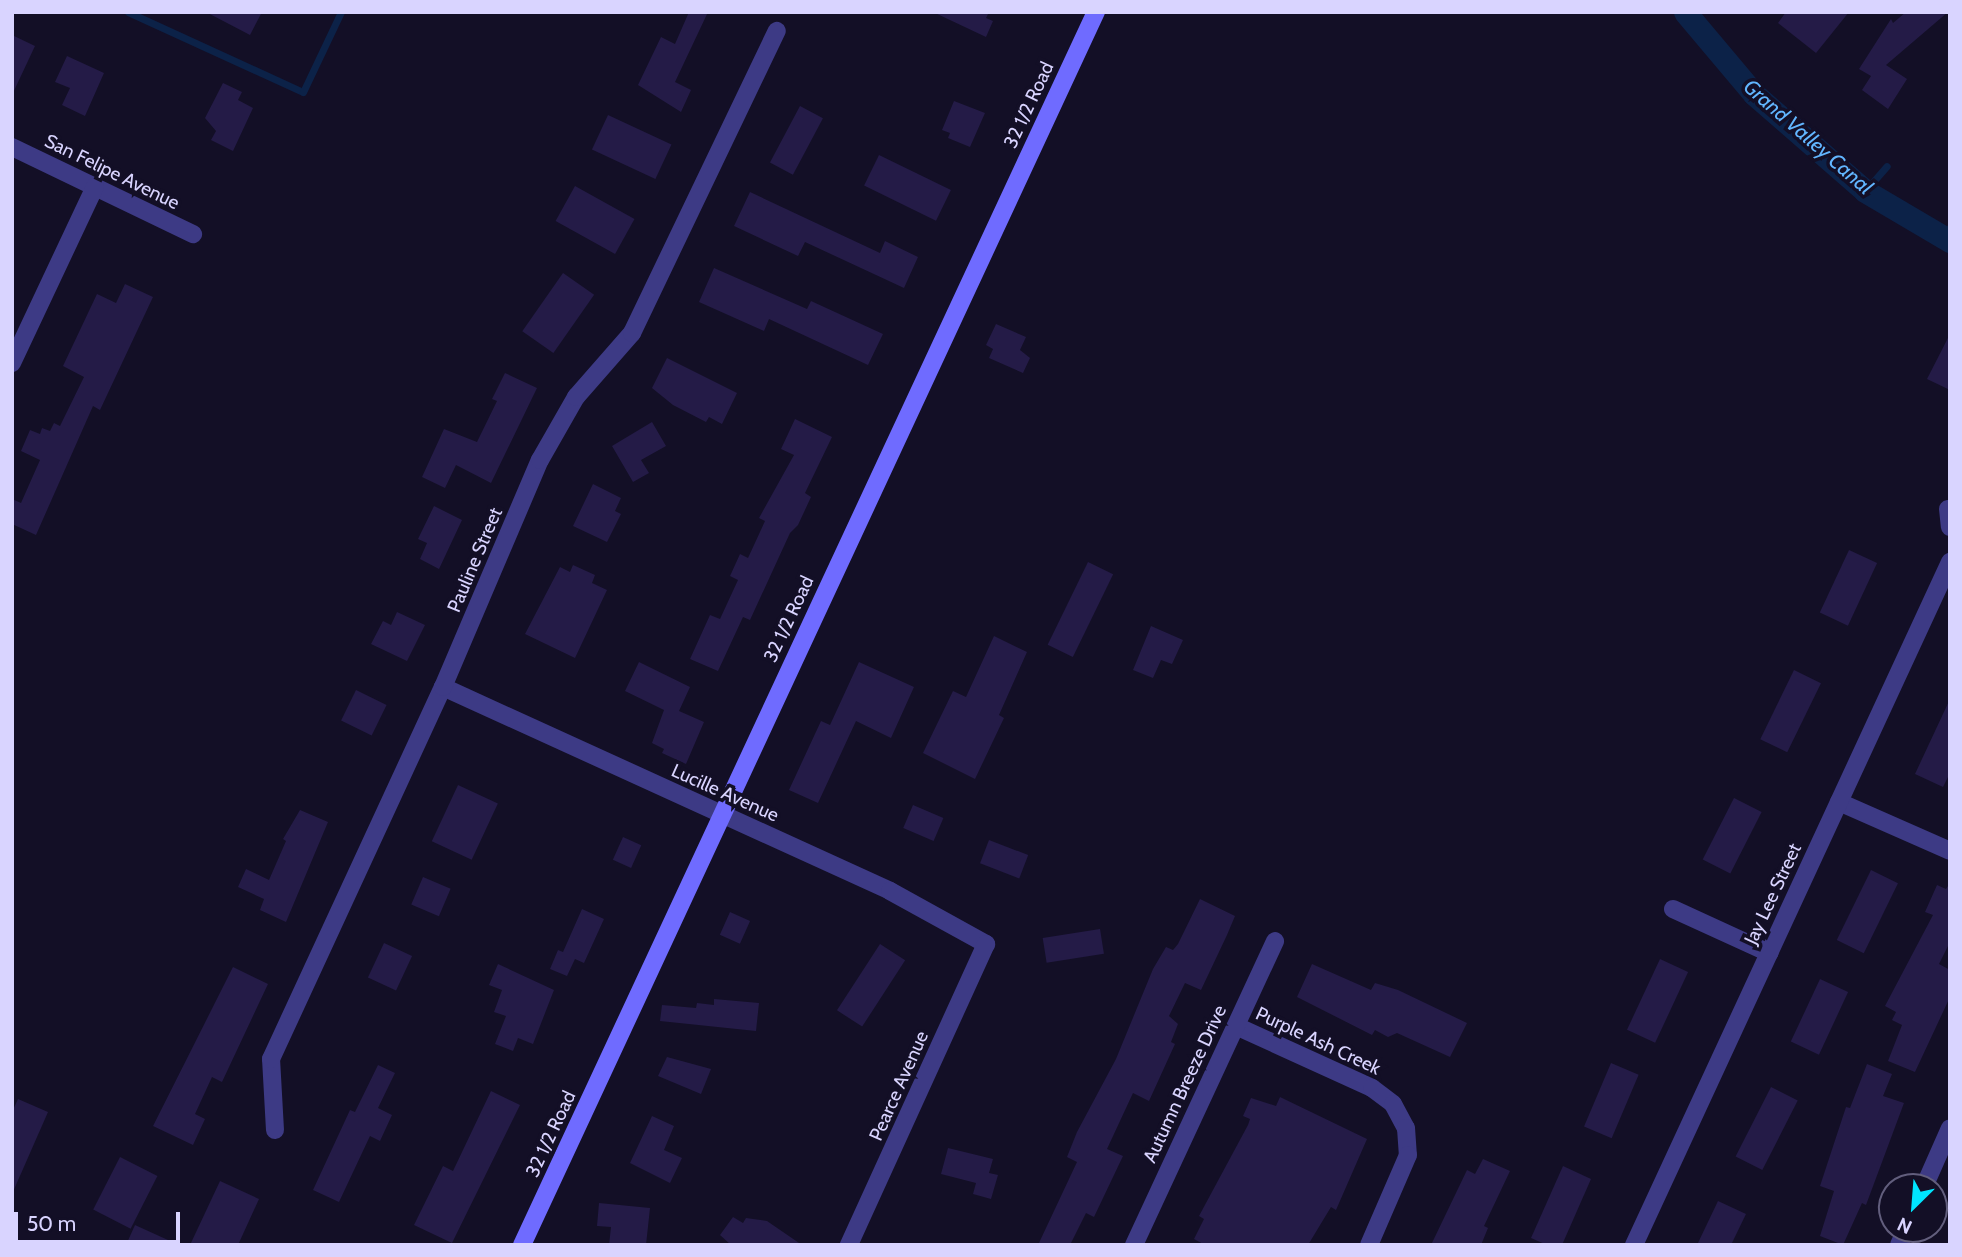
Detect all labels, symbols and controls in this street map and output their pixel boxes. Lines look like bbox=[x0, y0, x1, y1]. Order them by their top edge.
street label: 32 1/2 Road bbox=[999, 58, 1059, 152]
water label: Grand Valley Canal bbox=[1738, 74, 1878, 200]
street label: San Felipe Avenue bbox=[41, 129, 183, 215]
street label: Pauline Street bbox=[443, 504, 507, 616]
street label: 32 1/2 Road bbox=[759, 572, 819, 666]
street label: Lucille Avenue bbox=[668, 759, 782, 827]
street label: Jay Lee Street bbox=[1740, 840, 1806, 948]
street label: Autumn Breeze Drive bbox=[1139, 1002, 1231, 1166]
street label: Purple Ash Creek bbox=[1252, 1002, 1384, 1080]
street label: Pearce Avenue bbox=[865, 1027, 933, 1145]
street label: 32 1/2 Road bbox=[521, 1087, 581, 1181]
north arrow bbox=[1878, 1173, 1948, 1243]
scale bar bbox=[18, 1198, 184, 1242]
text: 50 m bbox=[27, 1211, 76, 1236]
text: N bbox=[1894, 1212, 1916, 1239]

